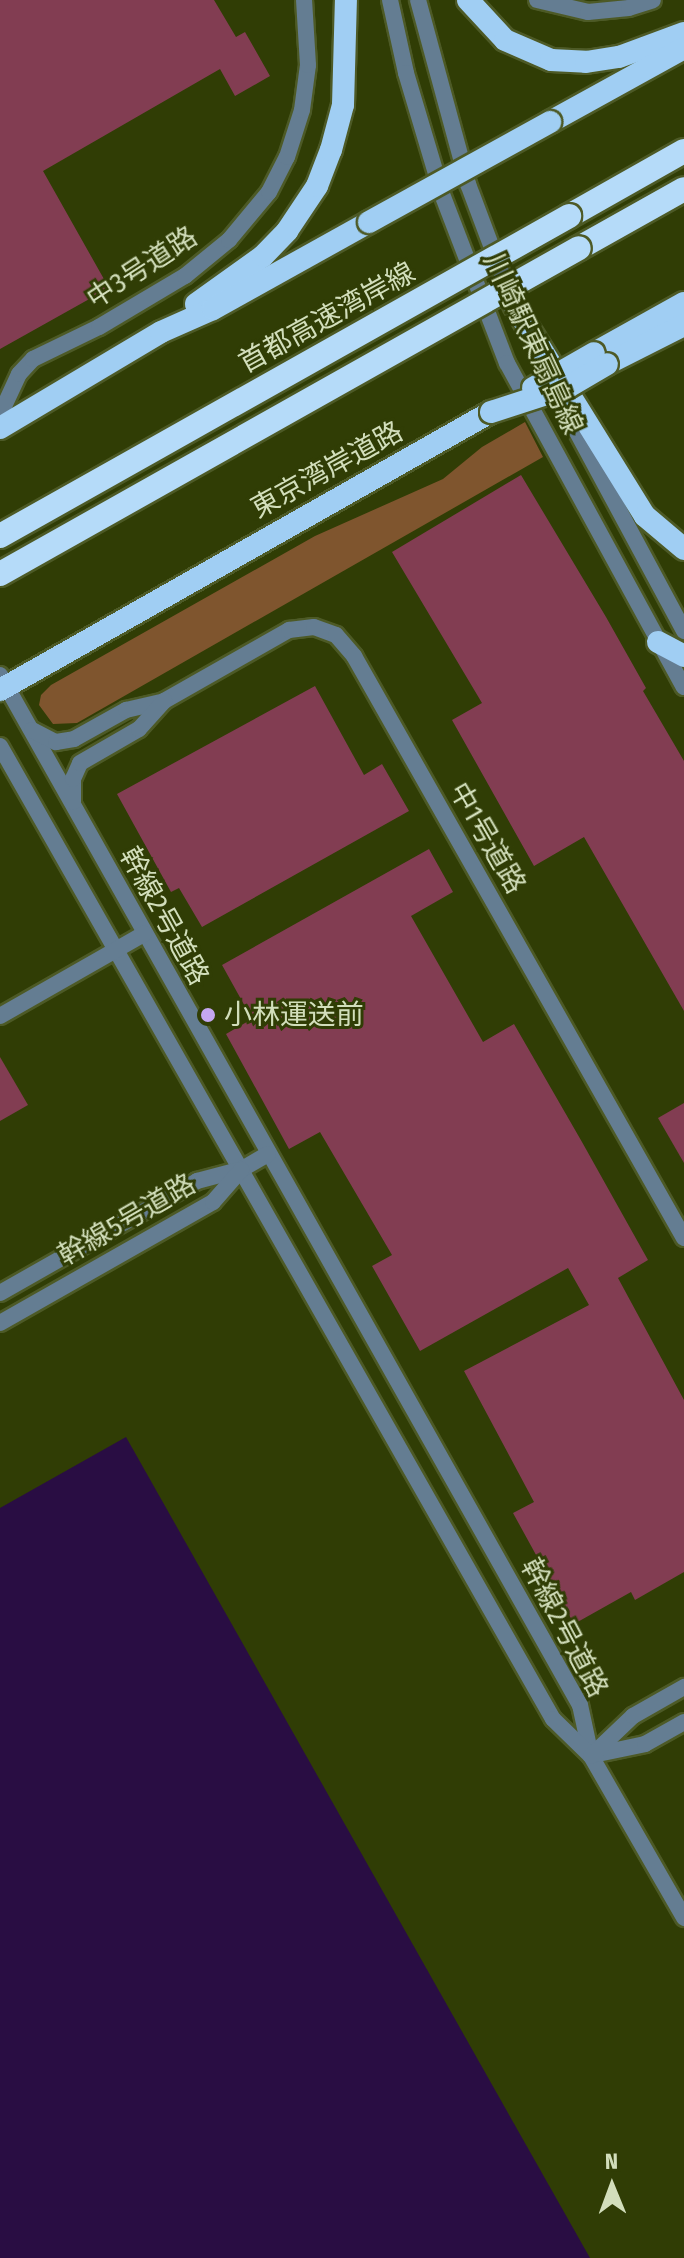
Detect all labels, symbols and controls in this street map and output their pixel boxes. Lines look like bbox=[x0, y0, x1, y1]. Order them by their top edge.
street label: 中3号道路 bbox=[81, 220, 203, 316]
street label: 川崎駅東扇島線 bbox=[476, 248, 590, 440]
street label: 首都高速湾岸線 bbox=[233, 256, 421, 380]
street label: 東京湾岸道路 bbox=[245, 415, 409, 525]
street label: 中1号道路 bbox=[442, 776, 532, 900]
street label: 幹線2号道路 bbox=[112, 841, 216, 991]
place label: 小林運送前 bbox=[224, 998, 364, 1032]
marker: 小林運送前 bbox=[199, 1006, 217, 1024]
street label: 幹線5号道路 bbox=[52, 1167, 202, 1273]
street label: 幹線2号道路 bbox=[513, 1553, 615, 1703]
north arrow bbox=[572, 2146, 652, 2226]
text: N bbox=[605, 2148, 618, 2175]

